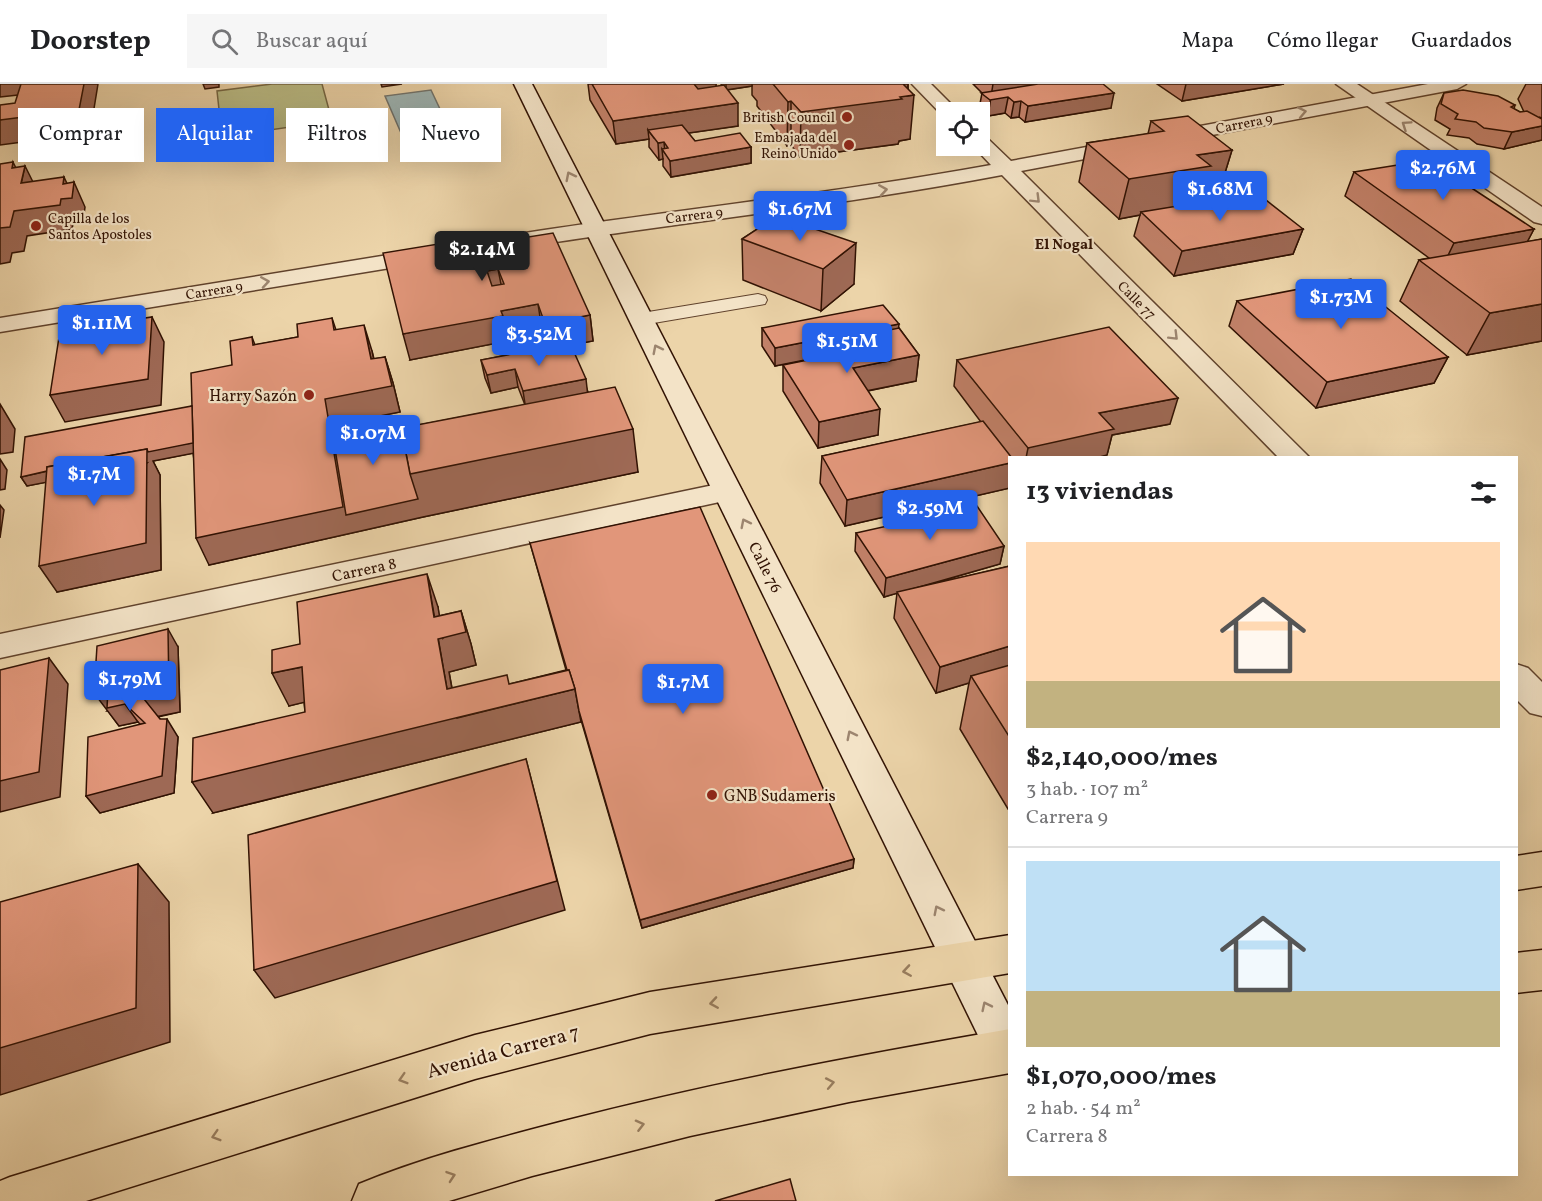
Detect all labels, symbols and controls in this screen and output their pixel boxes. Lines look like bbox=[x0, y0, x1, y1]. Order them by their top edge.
search box bbox=[187, 14, 607, 68]
text: Doorstep bbox=[30, 22, 151, 61]
icon: search bbox=[208, 25, 241, 58]
text: Buscar aquí bbox=[256, 26, 368, 57]
text: Mapa bbox=[1181, 27, 1234, 56]
text: Cómo llegar bbox=[1267, 27, 1378, 56]
text: Guardados bbox=[1411, 27, 1512, 56]
map controls bbox=[936, 102, 990, 156]
button: locate bbox=[936, 102, 990, 156]
one-way arrow bbox=[1297, 106, 1307, 119]
chip: Comprar bbox=[18, 108, 144, 162]
chip: Alquilar bbox=[156, 108, 274, 162]
chip: Filtros bbox=[286, 108, 388, 162]
chip: Nuevo bbox=[400, 108, 501, 162]
place label: British Council bbox=[742, 109, 835, 128]
marker: British Council bbox=[840, 110, 854, 124]
street label: Carrera 9 bbox=[1214, 110, 1274, 139]
one-way arrow bbox=[1402, 121, 1413, 132]
place label: Embajada del Reino Unido bbox=[754, 129, 837, 164]
marker: Embajada del Reino Unido bbox=[842, 138, 856, 152]
pin: $2.76M bbox=[1394, 150, 1492, 201]
text: $2.76M bbox=[1410, 155, 1476, 183]
pin: $1.68M bbox=[1171, 171, 1269, 222]
one-way arrow bbox=[566, 172, 577, 183]
text: $1.68M bbox=[1187, 176, 1253, 204]
one-way arrow bbox=[879, 185, 888, 197]
pin: $1.67M bbox=[751, 191, 849, 242]
one-way arrow bbox=[1028, 191, 1039, 202]
text: $1.67M bbox=[768, 196, 832, 224]
street label: Carrera 9 bbox=[665, 204, 724, 229]
place label: Capilla de los Santos Apostoles bbox=[48, 210, 152, 245]
marker: Capilla de los Santos Apostoles bbox=[29, 219, 43, 233]
pin: $2.14M bbox=[433, 231, 531, 282]
district label: El Nogal bbox=[1035, 235, 1093, 256]
text: $2.14M bbox=[449, 236, 515, 264]
one-way arrow bbox=[260, 276, 270, 289]
street label: Carrera 9 bbox=[184, 278, 244, 305]
street label: Calle 77 bbox=[1112, 278, 1160, 325]
pin: $1.73M bbox=[1292, 279, 1390, 330]
text: $1.73M bbox=[1309, 284, 1373, 312]
pin: $1.11M bbox=[53, 305, 151, 356]
text: $1.11M bbox=[72, 310, 132, 338]
pin: $3.52M bbox=[490, 316, 588, 367]
text: $3.52M bbox=[506, 321, 572, 349]
pin: $1.51M bbox=[798, 323, 896, 374]
text: $1.51M bbox=[816, 328, 878, 356]
one-way arrow bbox=[1166, 329, 1177, 340]
one-way arrow bbox=[653, 345, 664, 356]
place label: Harry Sazón bbox=[209, 386, 297, 408]
marker: Harry Sazón bbox=[302, 388, 316, 402]
pin: $1.07M bbox=[324, 415, 422, 466]
text: $1.07M bbox=[340, 420, 406, 448]
pin: $1.7M bbox=[52, 456, 136, 507]
text: $1.7M bbox=[67, 461, 121, 489]
text: 13 viviendas bbox=[1026, 474, 1174, 510]
icon: filters bbox=[1467, 476, 1500, 509]
pin: $2.59M bbox=[881, 490, 979, 541]
text: $2.59M bbox=[897, 495, 963, 523]
one-way arrow bbox=[740, 519, 752, 530]
street label: Calle 76 bbox=[742, 539, 786, 597]
street label: Carrera 8 bbox=[330, 553, 399, 589]
icon: home bbox=[1209, 581, 1317, 689]
pin: $1.79M bbox=[81, 661, 179, 712]
pin: $1.7M bbox=[641, 664, 725, 715]
text: $1.79M bbox=[98, 666, 162, 694]
text: $1.7M bbox=[656, 669, 710, 697]
one-way arrow bbox=[846, 731, 858, 742]
text: $2,140,000/mes bbox=[1026, 740, 1218, 776]
text: 3 hab. · 107 m² bbox=[1026, 776, 1148, 804]
place label: GNB Sudameris bbox=[724, 786, 836, 808]
marker: GNB Sudameris bbox=[705, 788, 719, 802]
text: Carrera 9 bbox=[1026, 804, 1108, 832]
icon: home bbox=[1209, 900, 1317, 1008]
one-way arrow bbox=[934, 905, 945, 916]
one-way arrow bbox=[902, 965, 911, 977]
one-way arrow bbox=[710, 996, 719, 1008]
one-way arrow bbox=[982, 1002, 994, 1013]
street label: Avenida Carrera 7 bbox=[424, 1019, 583, 1087]
text: $1,070,000/mes bbox=[1026, 1059, 1217, 1095]
one-way arrow bbox=[398, 1072, 409, 1084]
one-way arrow bbox=[825, 1077, 835, 1090]
text: 2 hab. · 54 m² bbox=[1026, 1095, 1141, 1123]
one-way arrow bbox=[634, 1120, 644, 1133]
text: Carrera 8 bbox=[1026, 1123, 1108, 1151]
one-way arrow bbox=[211, 1129, 222, 1141]
one-way arrow bbox=[445, 1170, 456, 1183]

